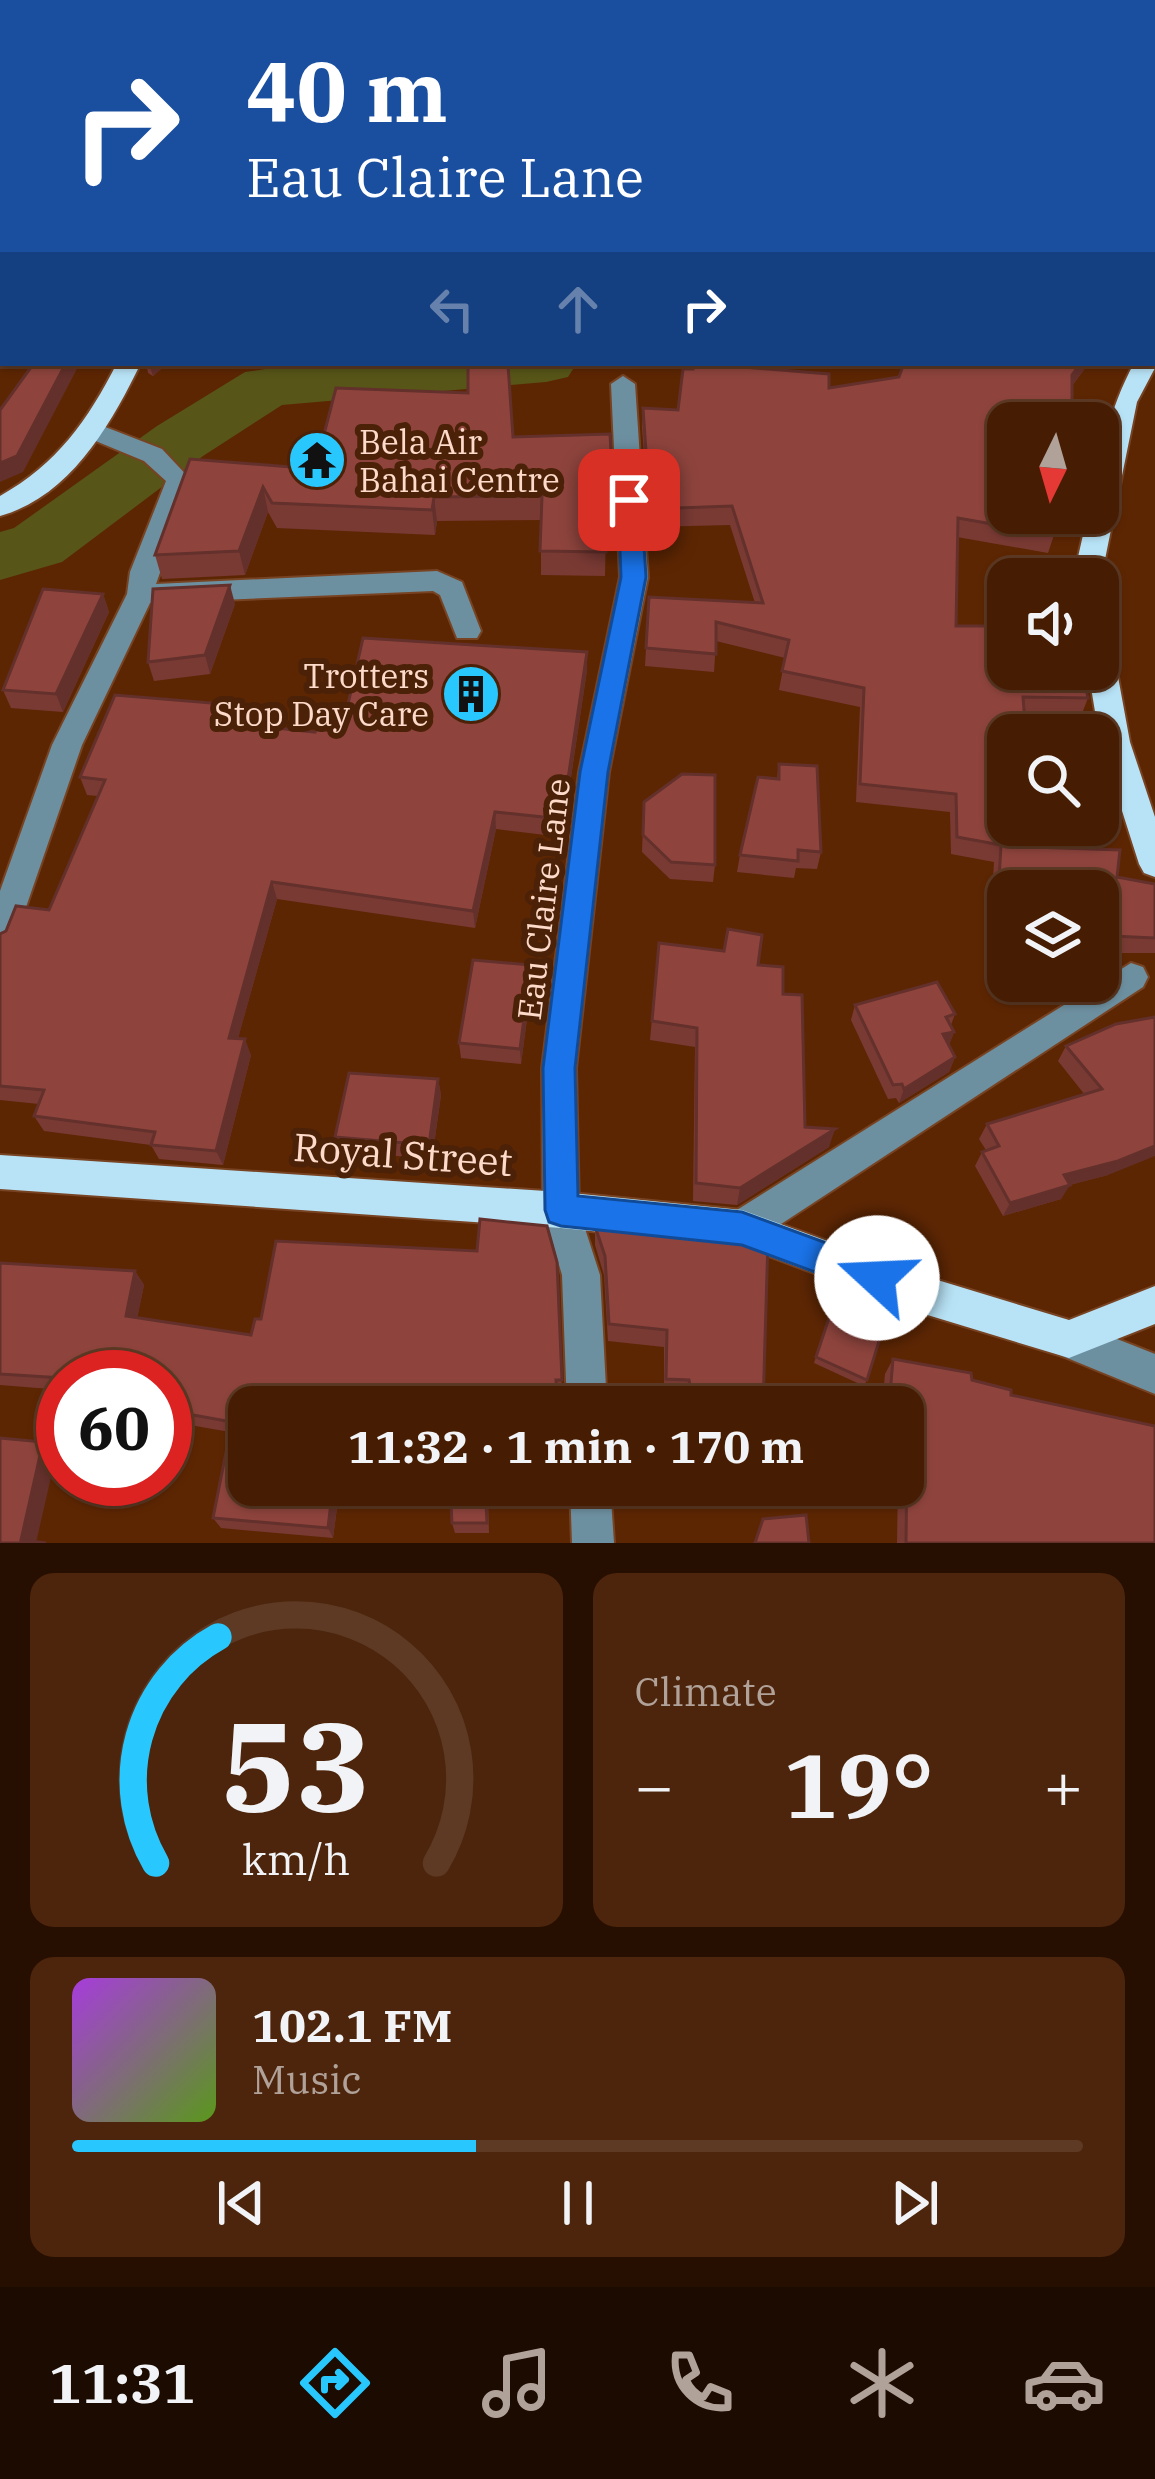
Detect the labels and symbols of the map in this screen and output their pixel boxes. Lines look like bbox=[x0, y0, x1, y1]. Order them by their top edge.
north arrow bbox=[987, 402, 1119, 534]
place label: Bela Air Bahai Centre bbox=[359, 420, 560, 501]
temple icon: Bela Air Bahai Centre bbox=[286, 429, 348, 491]
pin bbox=[578, 449, 680, 551]
place label: Trotters Stop Day Care bbox=[214, 654, 429, 735]
building icon: Trotters Stop Day Care bbox=[440, 663, 502, 725]
street label: Eau Claire Lane bbox=[507, 776, 579, 1022]
street label: Royal Street bbox=[292, 1121, 514, 1187]
position arrow bbox=[814, 1215, 940, 1341]
speed limit sign: 60 bbox=[36, 1350, 192, 1506]

